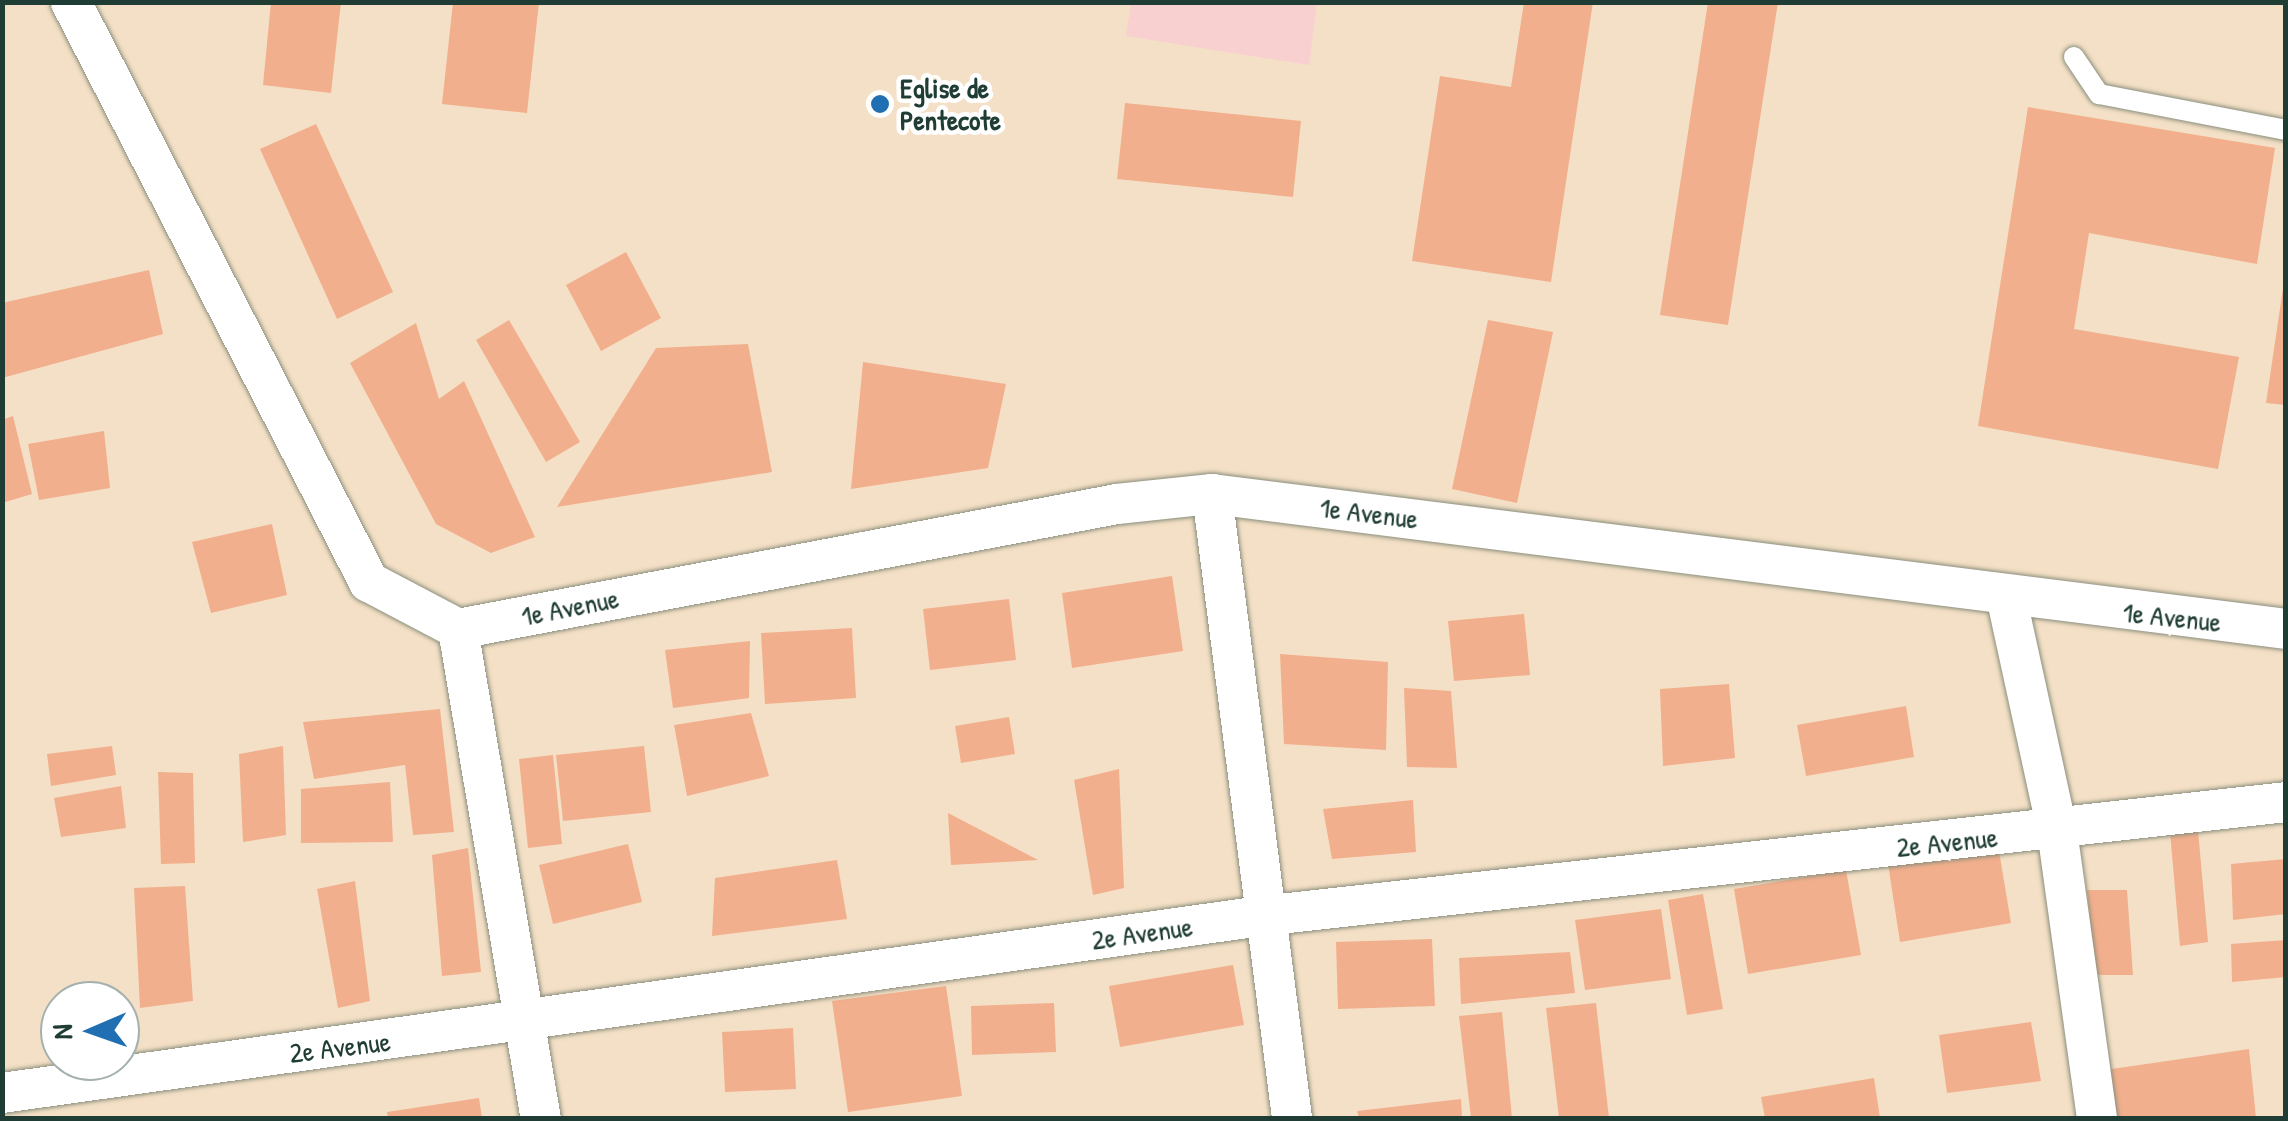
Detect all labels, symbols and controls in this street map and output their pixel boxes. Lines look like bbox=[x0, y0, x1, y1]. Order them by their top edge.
place label: Eglise de Pentecote bbox=[900, 71, 1001, 137]
marker: Eglise de Pentecote bbox=[869, 93, 891, 115]
street label: 1e Avenue bbox=[1318, 490, 1420, 536]
street label: 1e Avenue bbox=[518, 581, 622, 633]
street label: 1e Avenue bbox=[2121, 595, 2223, 639]
street label: 2e Avenue bbox=[1895, 820, 1999, 864]
street label: 2e Avenue bbox=[1089, 909, 1195, 957]
north arrow bbox=[40, 981, 140, 1081]
text: N bbox=[43, 1024, 81, 1040]
street label: 2e Avenue bbox=[287, 1024, 393, 1070]

